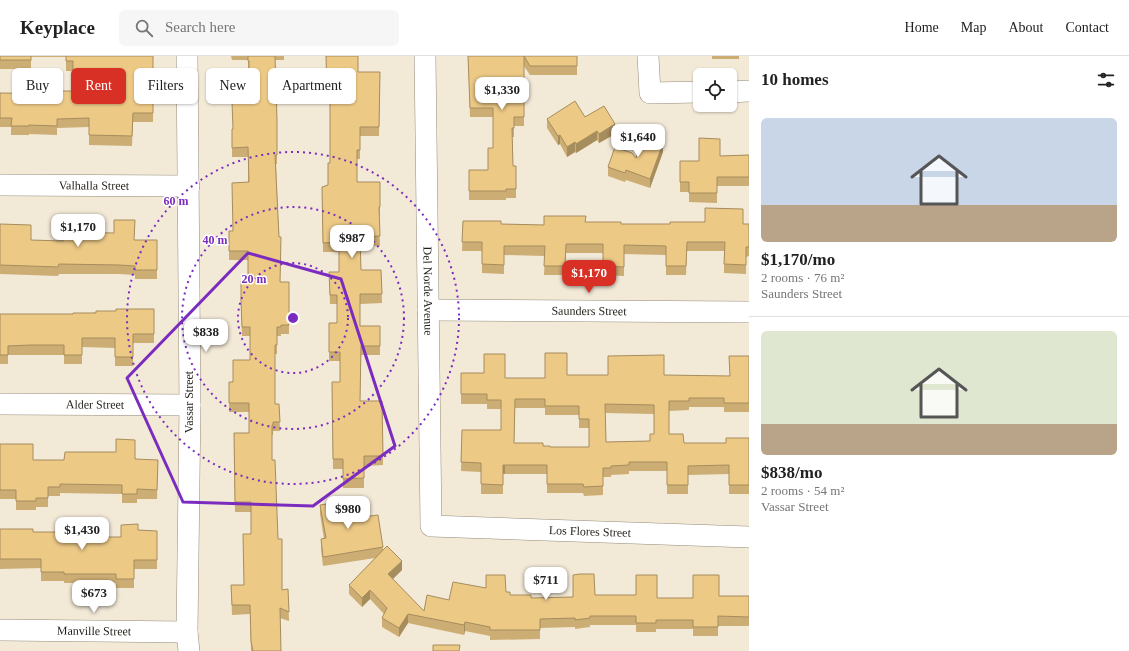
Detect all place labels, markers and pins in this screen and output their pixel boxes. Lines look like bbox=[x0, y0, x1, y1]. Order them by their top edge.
pin: $1,330 bbox=[469, 77, 535, 111]
pin: $1,640 bbox=[605, 124, 671, 158]
pin: $1,170 bbox=[45, 214, 111, 248]
pin: $987 bbox=[328, 225, 376, 259]
pin: $1,170 bbox=[556, 260, 622, 294]
centre of rings bbox=[286, 311, 300, 325]
pin: $838 bbox=[182, 319, 230, 353]
pin: $980 bbox=[324, 496, 372, 530]
pin: $1,430 bbox=[49, 517, 115, 551]
pin: $711 bbox=[522, 567, 570, 601]
pin: $673 bbox=[70, 580, 118, 614]

